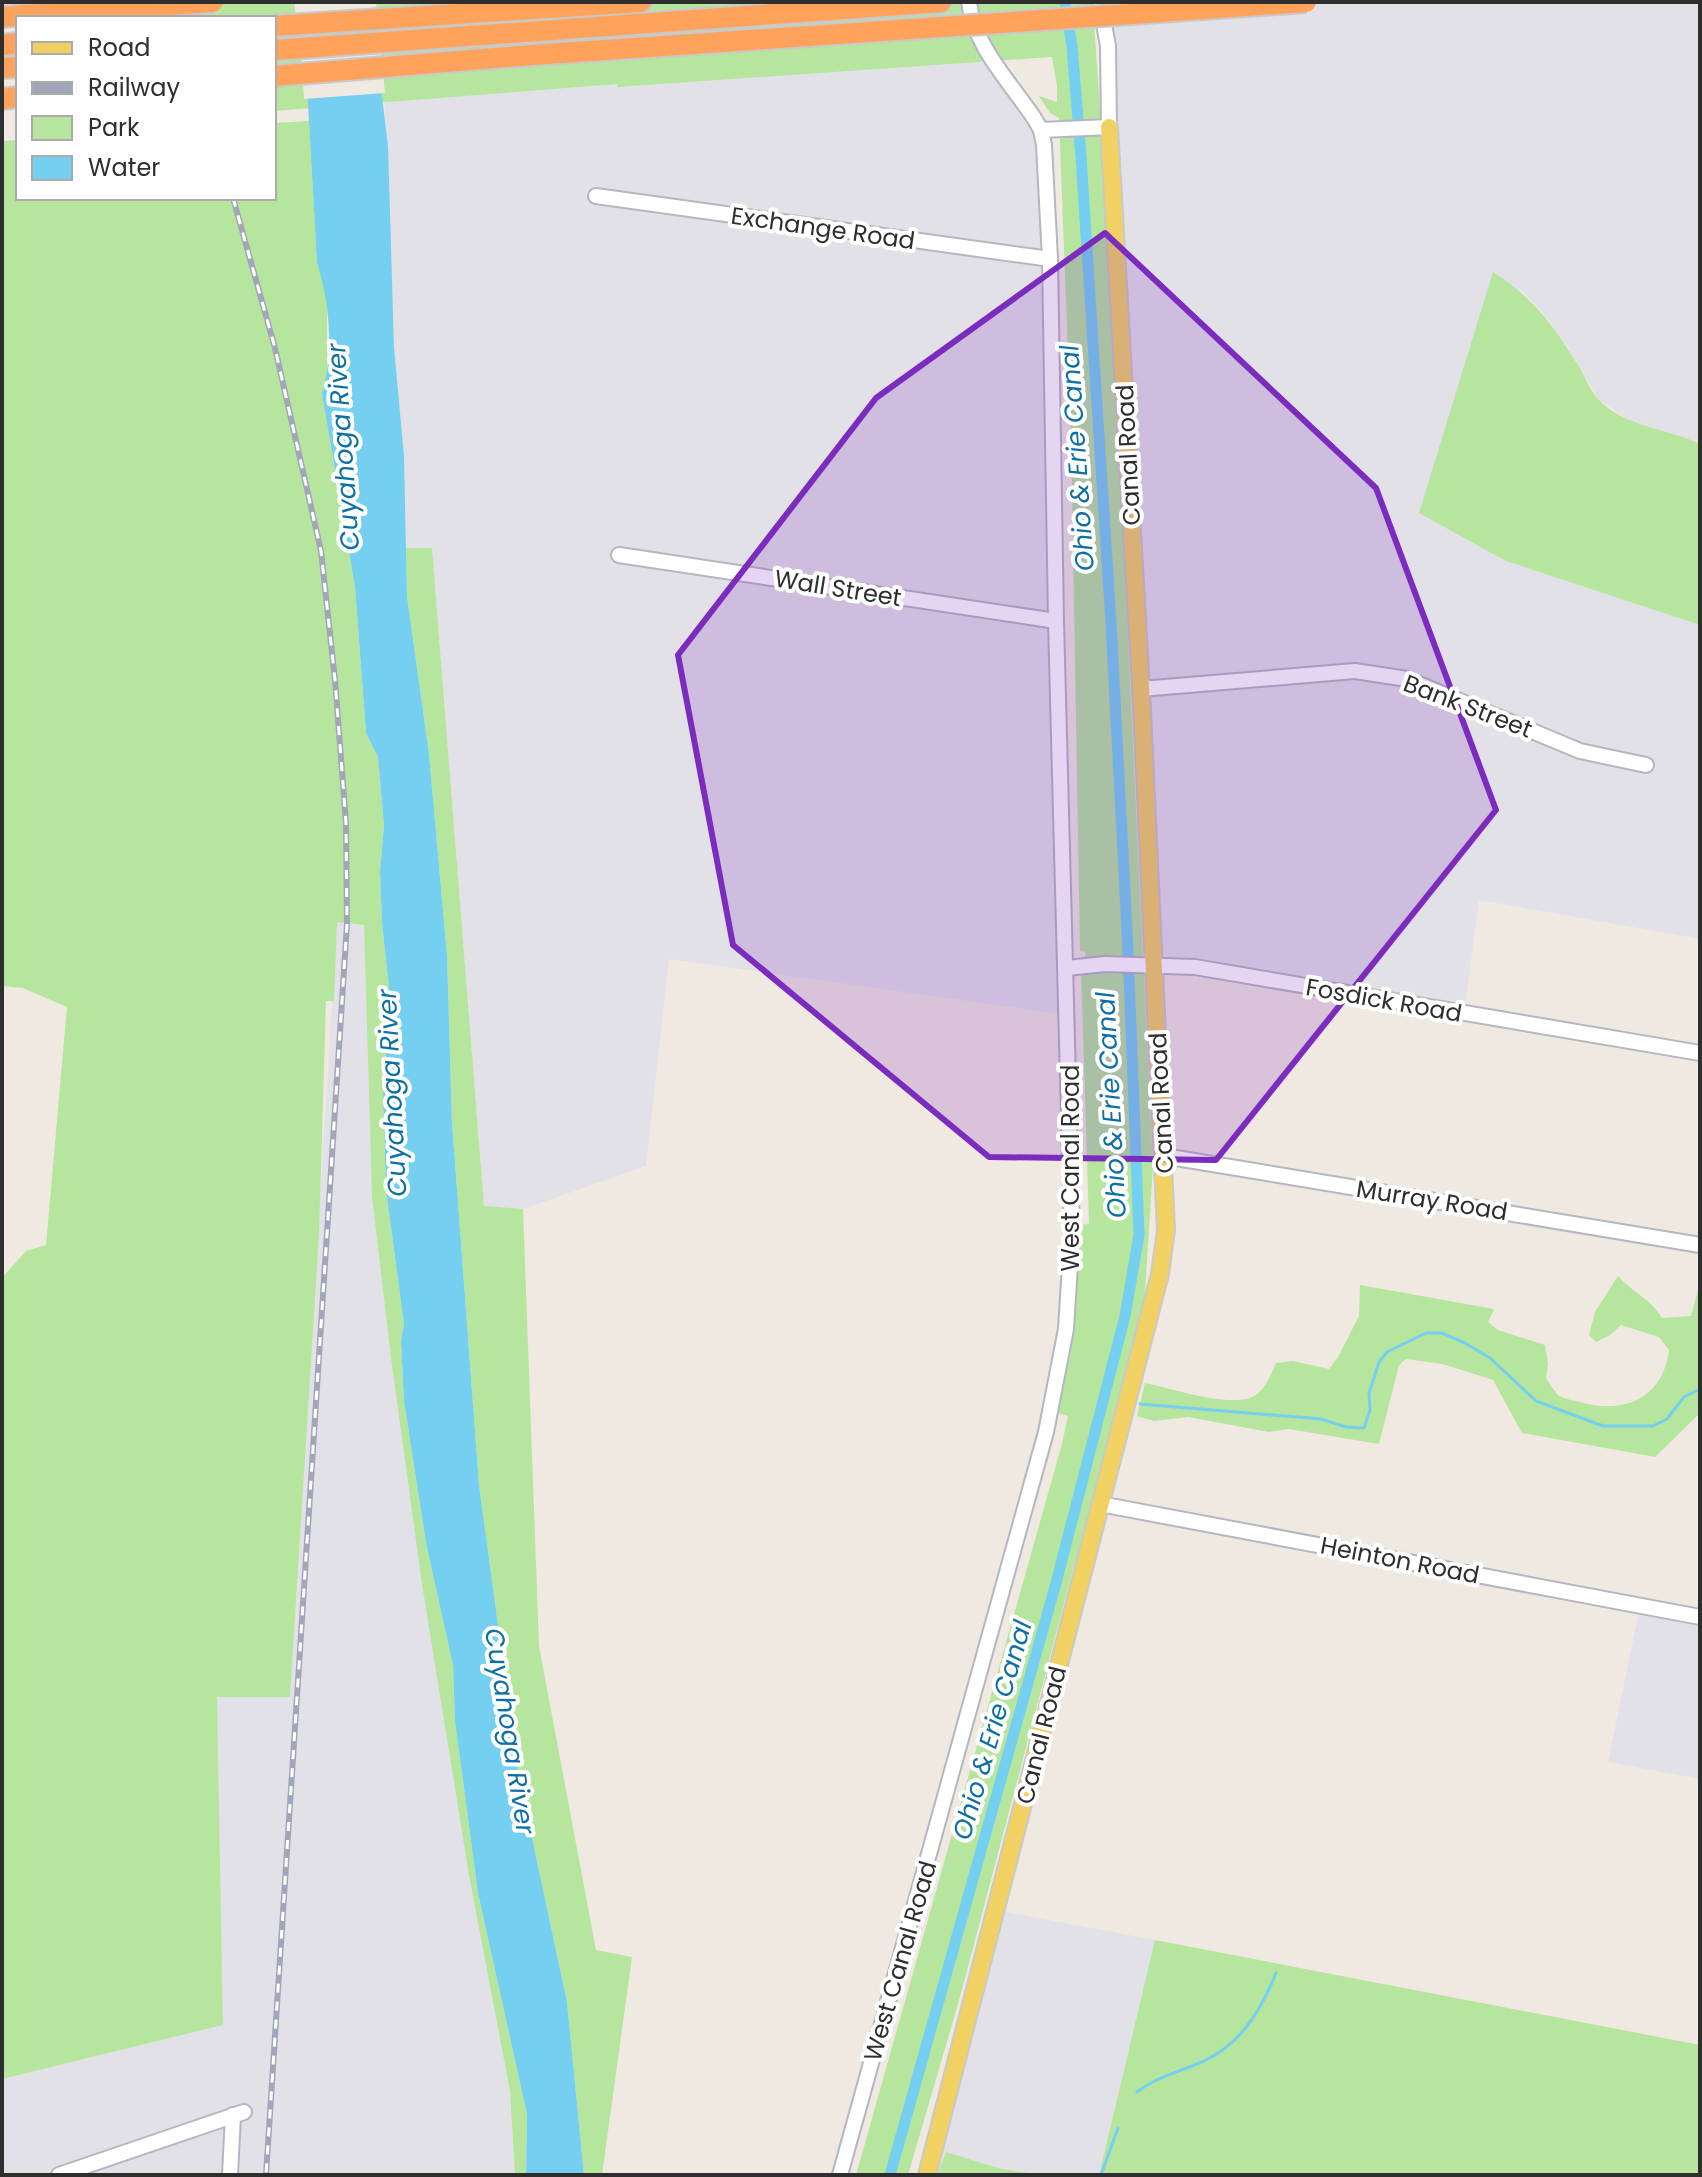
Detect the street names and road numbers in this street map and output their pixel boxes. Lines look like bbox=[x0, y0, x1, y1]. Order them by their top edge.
street label: Exchange Road bbox=[729, 199, 917, 257]
street label: Canal Road bbox=[1108, 384, 1148, 526]
street label: Wall Street bbox=[772, 562, 904, 614]
street label: Bank Street bbox=[1399, 666, 1537, 746]
street label: Fosdick Road bbox=[1303, 970, 1465, 1030]
street label: Canal Road bbox=[1141, 1032, 1181, 1174]
street label: West Canal Road bbox=[1054, 1064, 1087, 1272]
street label: Murray Road bbox=[1354, 1172, 1510, 1228]
street label: Heinton Road bbox=[1318, 1528, 1482, 1592]
street label: Canal Road bbox=[1008, 1663, 1074, 1807]
street label: West Canal Road bbox=[856, 1857, 944, 2065]

